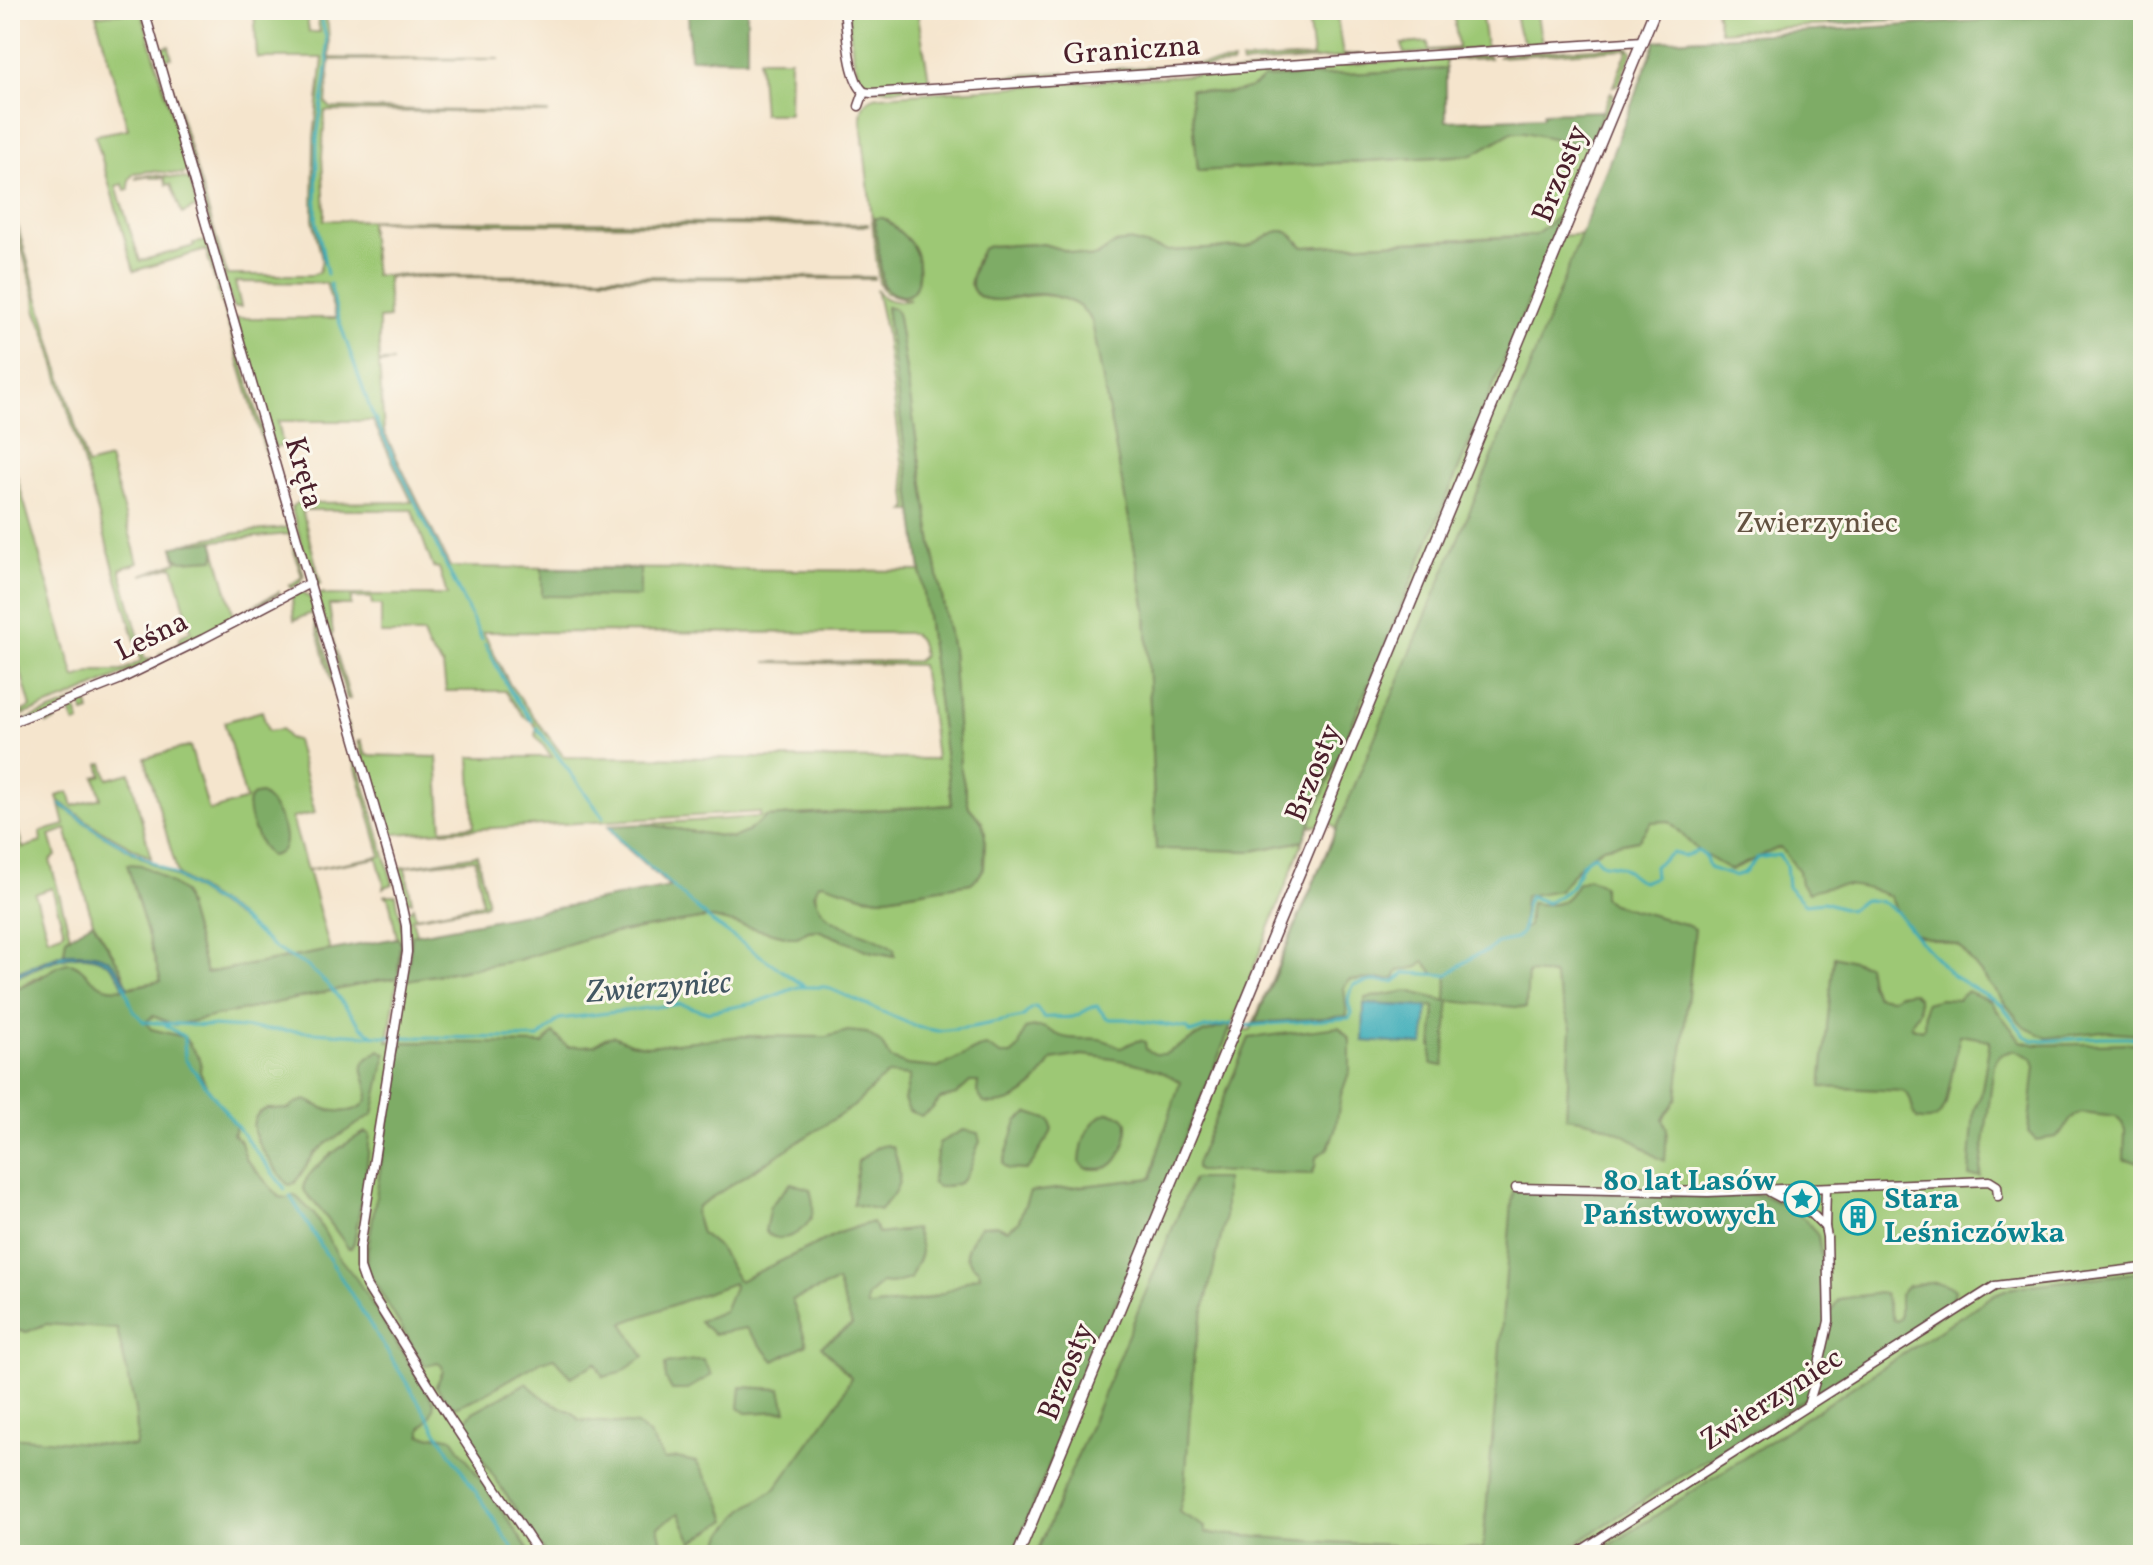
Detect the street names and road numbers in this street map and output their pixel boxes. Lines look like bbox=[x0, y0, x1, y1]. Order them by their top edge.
street label: Graniczna bbox=[1062, 25, 1202, 77]
street label: Brzosty bbox=[1522, 119, 1600, 229]
street label: Kręta bbox=[273, 432, 333, 514]
street label: Leśna bbox=[108, 601, 196, 673]
street label: Brzosty bbox=[1275, 718, 1353, 828]
street label: Brzosty bbox=[1028, 1317, 1106, 1427]
street label: Zwierzyniec bbox=[1692, 1338, 1852, 1462]

